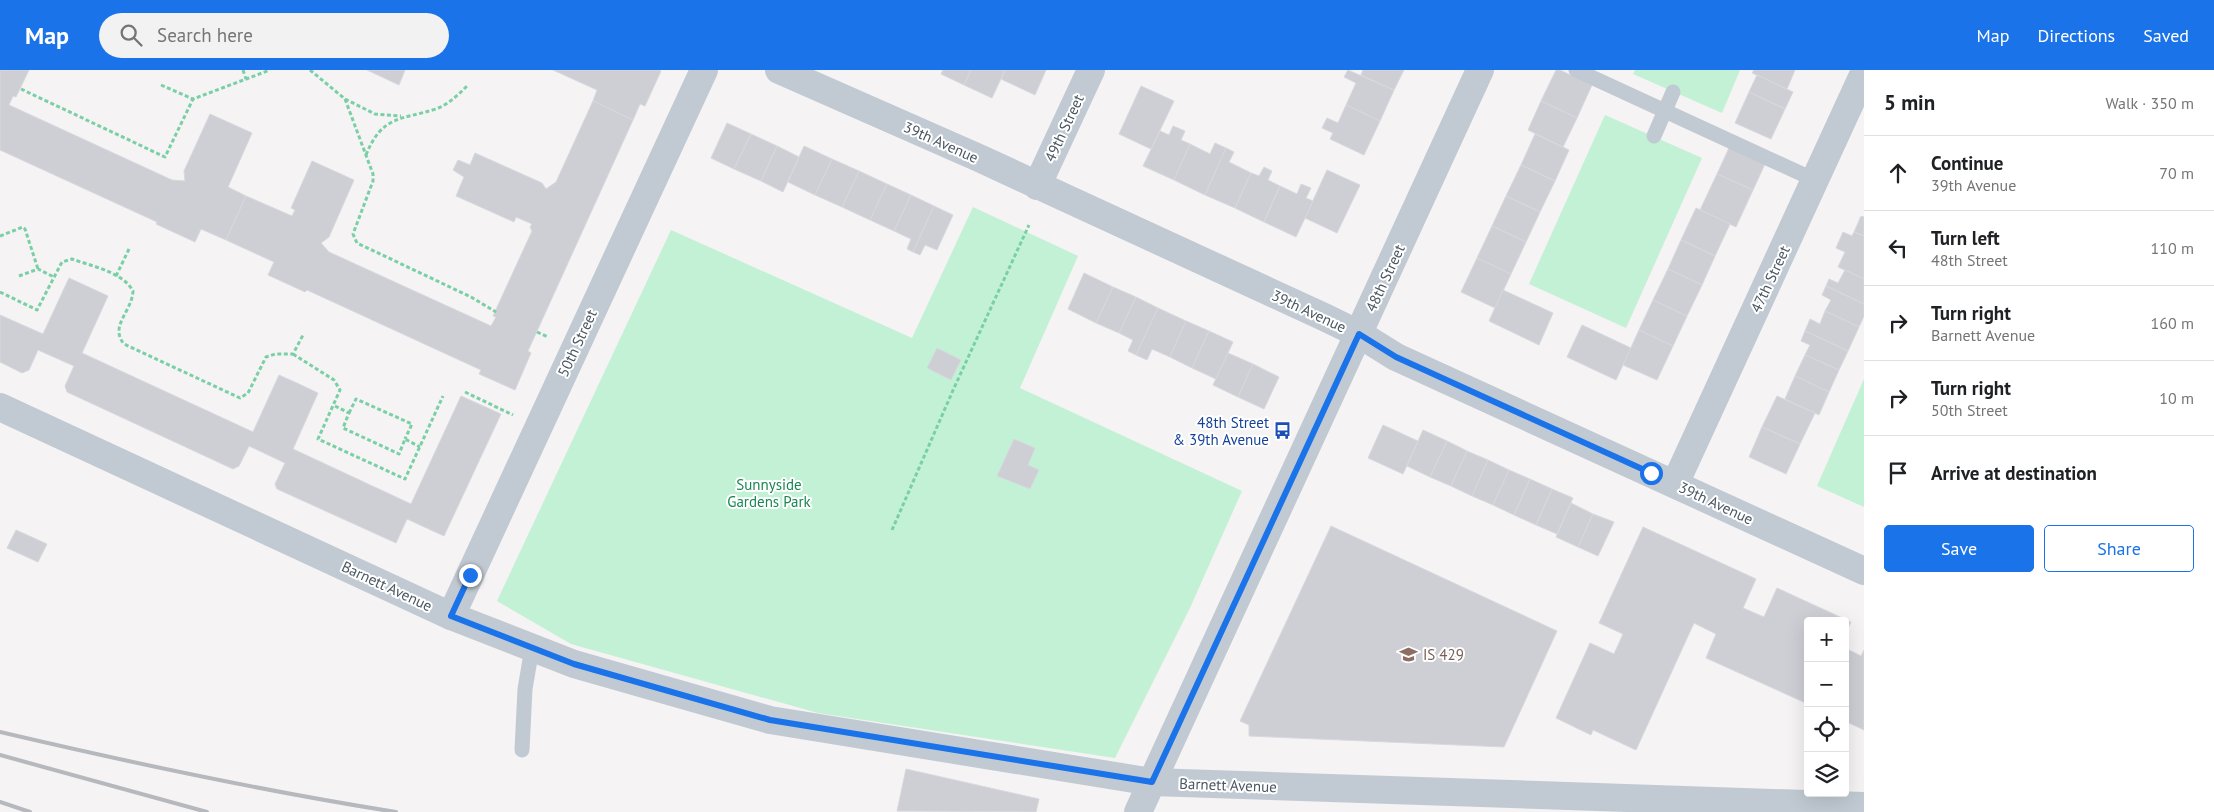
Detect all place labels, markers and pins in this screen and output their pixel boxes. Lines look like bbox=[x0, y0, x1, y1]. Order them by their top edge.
place label: 48th Street & 39th Avenue bbox=[1173, 413, 1269, 449]
bus stop icon: 48th Street & 39th Avenue bbox=[1273, 421, 1293, 441]
school or university icon: IS 429 bbox=[1399, 644, 1419, 664]
place label: IS 429 bbox=[1423, 645, 1464, 664]

